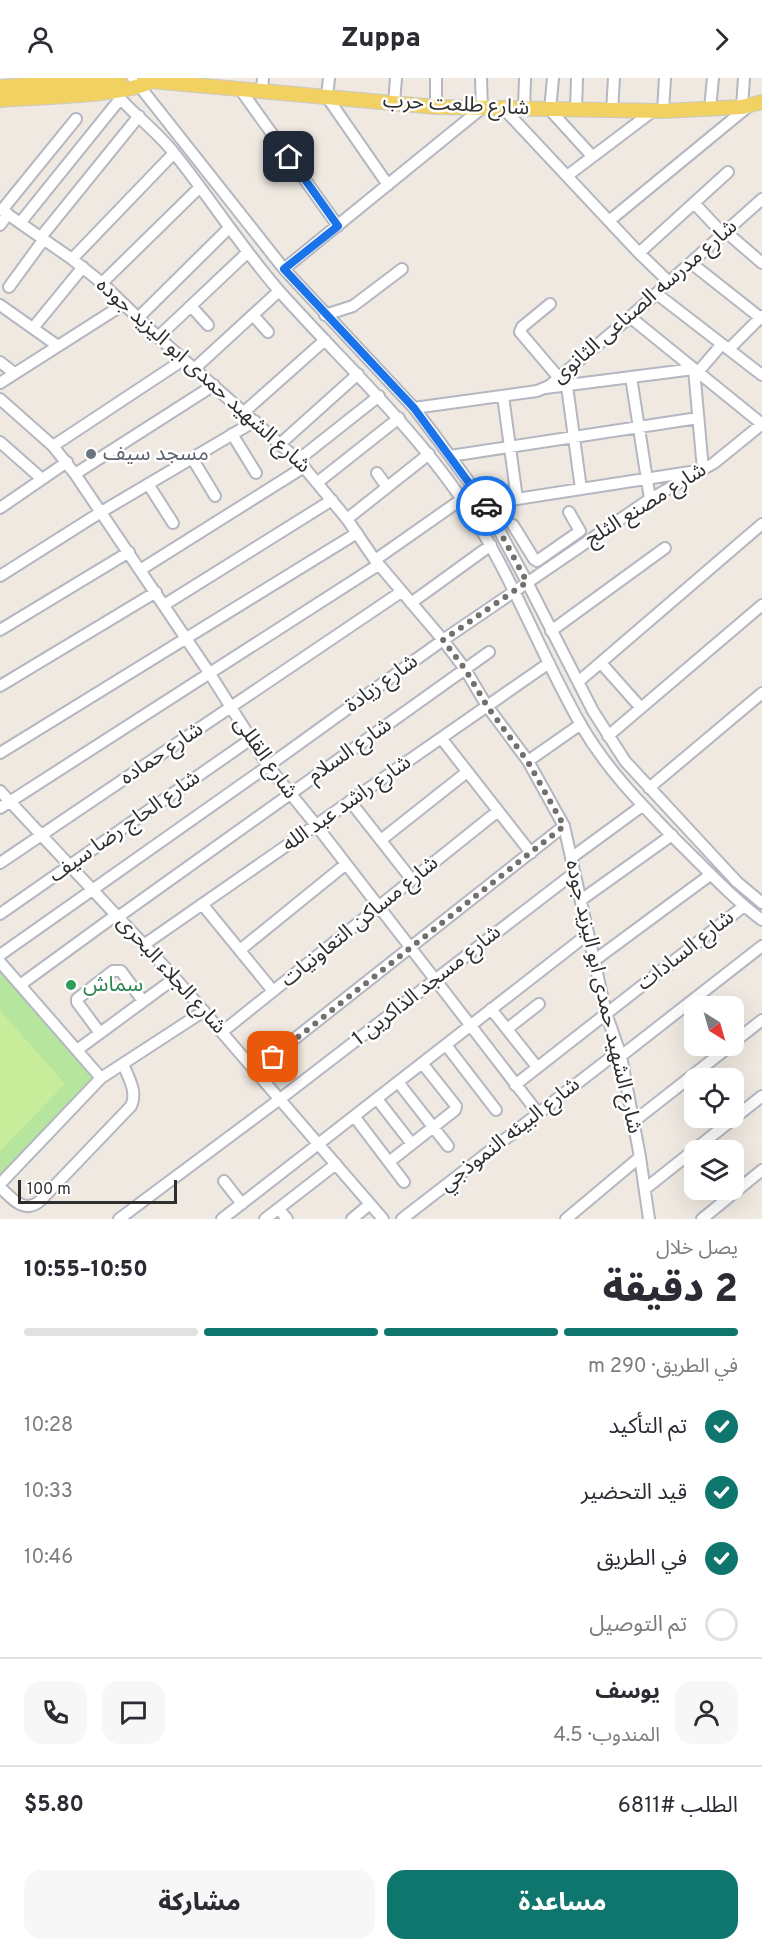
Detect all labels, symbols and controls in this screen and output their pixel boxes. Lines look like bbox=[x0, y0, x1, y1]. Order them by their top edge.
text: Zuppa bbox=[341, 22, 421, 56]
icon: person bbox=[24, 23, 57, 56]
icon: forward bbox=[705, 23, 738, 56]
street label: شارع طلعت حرب bbox=[382, 88, 530, 122]
pin bbox=[263, 131, 314, 182]
icon: home bbox=[272, 140, 305, 173]
street label: شارع مدرسه الصناعى الثانوى bbox=[547, 214, 743, 390]
street label: شارع الشهيد حمدى ابو اليزيد جوده bbox=[90, 272, 316, 480]
place label: مسجد سيف bbox=[103, 441, 209, 468]
marker: مسجد سيف bbox=[84, 447, 98, 461]
street label: شارع مصنع الثلج bbox=[580, 457, 712, 553]
courier bbox=[456, 476, 516, 536]
icon: car bbox=[470, 490, 503, 523]
street label: شارع زيادة bbox=[340, 648, 424, 720]
street label: شارع القللى bbox=[227, 711, 303, 805]
street label: شارع السلام bbox=[303, 712, 398, 791]
street label: شارع حماده bbox=[115, 716, 209, 792]
street label: شارع راشد عبد الله bbox=[277, 750, 417, 858]
street label: شارع الحاج رضا سيف bbox=[44, 765, 206, 889]
street label: شارع مساكن التعاونيات bbox=[276, 850, 444, 994]
street label: شارع الشهيد حمدى ابو اليزيد جوده bbox=[558, 858, 648, 1136]
street label: شارع السادات bbox=[632, 905, 740, 997]
street label: شارع الجلاء البحرى bbox=[110, 910, 232, 1040]
street label: شارع مسجد الذاكرين 1 bbox=[347, 919, 507, 1053]
place label: سماش bbox=[83, 972, 143, 999]
marker: سماش bbox=[64, 978, 78, 992]
north arrow bbox=[684, 996, 744, 1056]
map controls bbox=[684, 996, 744, 1200]
pin bbox=[247, 1031, 298, 1082]
icon: bag bbox=[256, 1040, 289, 1073]
button: locate bbox=[684, 1068, 744, 1128]
street label: شارع البيئه النموذجي bbox=[434, 1072, 586, 1199]
button: layers bbox=[684, 1140, 744, 1200]
scale bar bbox=[18, 1177, 177, 1204]
text: 100 m bbox=[27, 1180, 71, 1200]
text: يصل خلال bbox=[656, 1236, 738, 1262]
text: 10:50–10:55 bbox=[24, 1257, 148, 1284]
text: 2 دقيقة bbox=[602, 1267, 738, 1316]
text: في الطريق · 290 m bbox=[588, 1354, 738, 1380]
icon: check bbox=[705, 1410, 738, 1443]
text: 10:28 bbox=[24, 1413, 73, 1439]
text: تم التأكيد bbox=[608, 1414, 687, 1441]
icon: check bbox=[705, 1476, 738, 1509]
text: 10:33 bbox=[24, 1479, 73, 1505]
text: قيد التحضير bbox=[581, 1480, 687, 1507]
icon: check bbox=[705, 1542, 738, 1575]
text: 10:46 bbox=[24, 1545, 73, 1571]
text: في الطريق bbox=[597, 1546, 687, 1573]
text: تم التوصيل bbox=[589, 1612, 687, 1639]
text: يوسف bbox=[595, 1679, 660, 1706]
button: phone bbox=[24, 1681, 87, 1744]
button: chat bbox=[102, 1681, 165, 1744]
button: person bbox=[675, 1681, 738, 1744]
text: المندوب · 4.5 bbox=[553, 1723, 660, 1749]
text: $5.80 bbox=[24, 1792, 84, 1819]
text: الطلب #6811 bbox=[618, 1793, 738, 1820]
button: مشاركة bbox=[24, 1870, 375, 1939]
button: مساعدة bbox=[387, 1870, 738, 1939]

